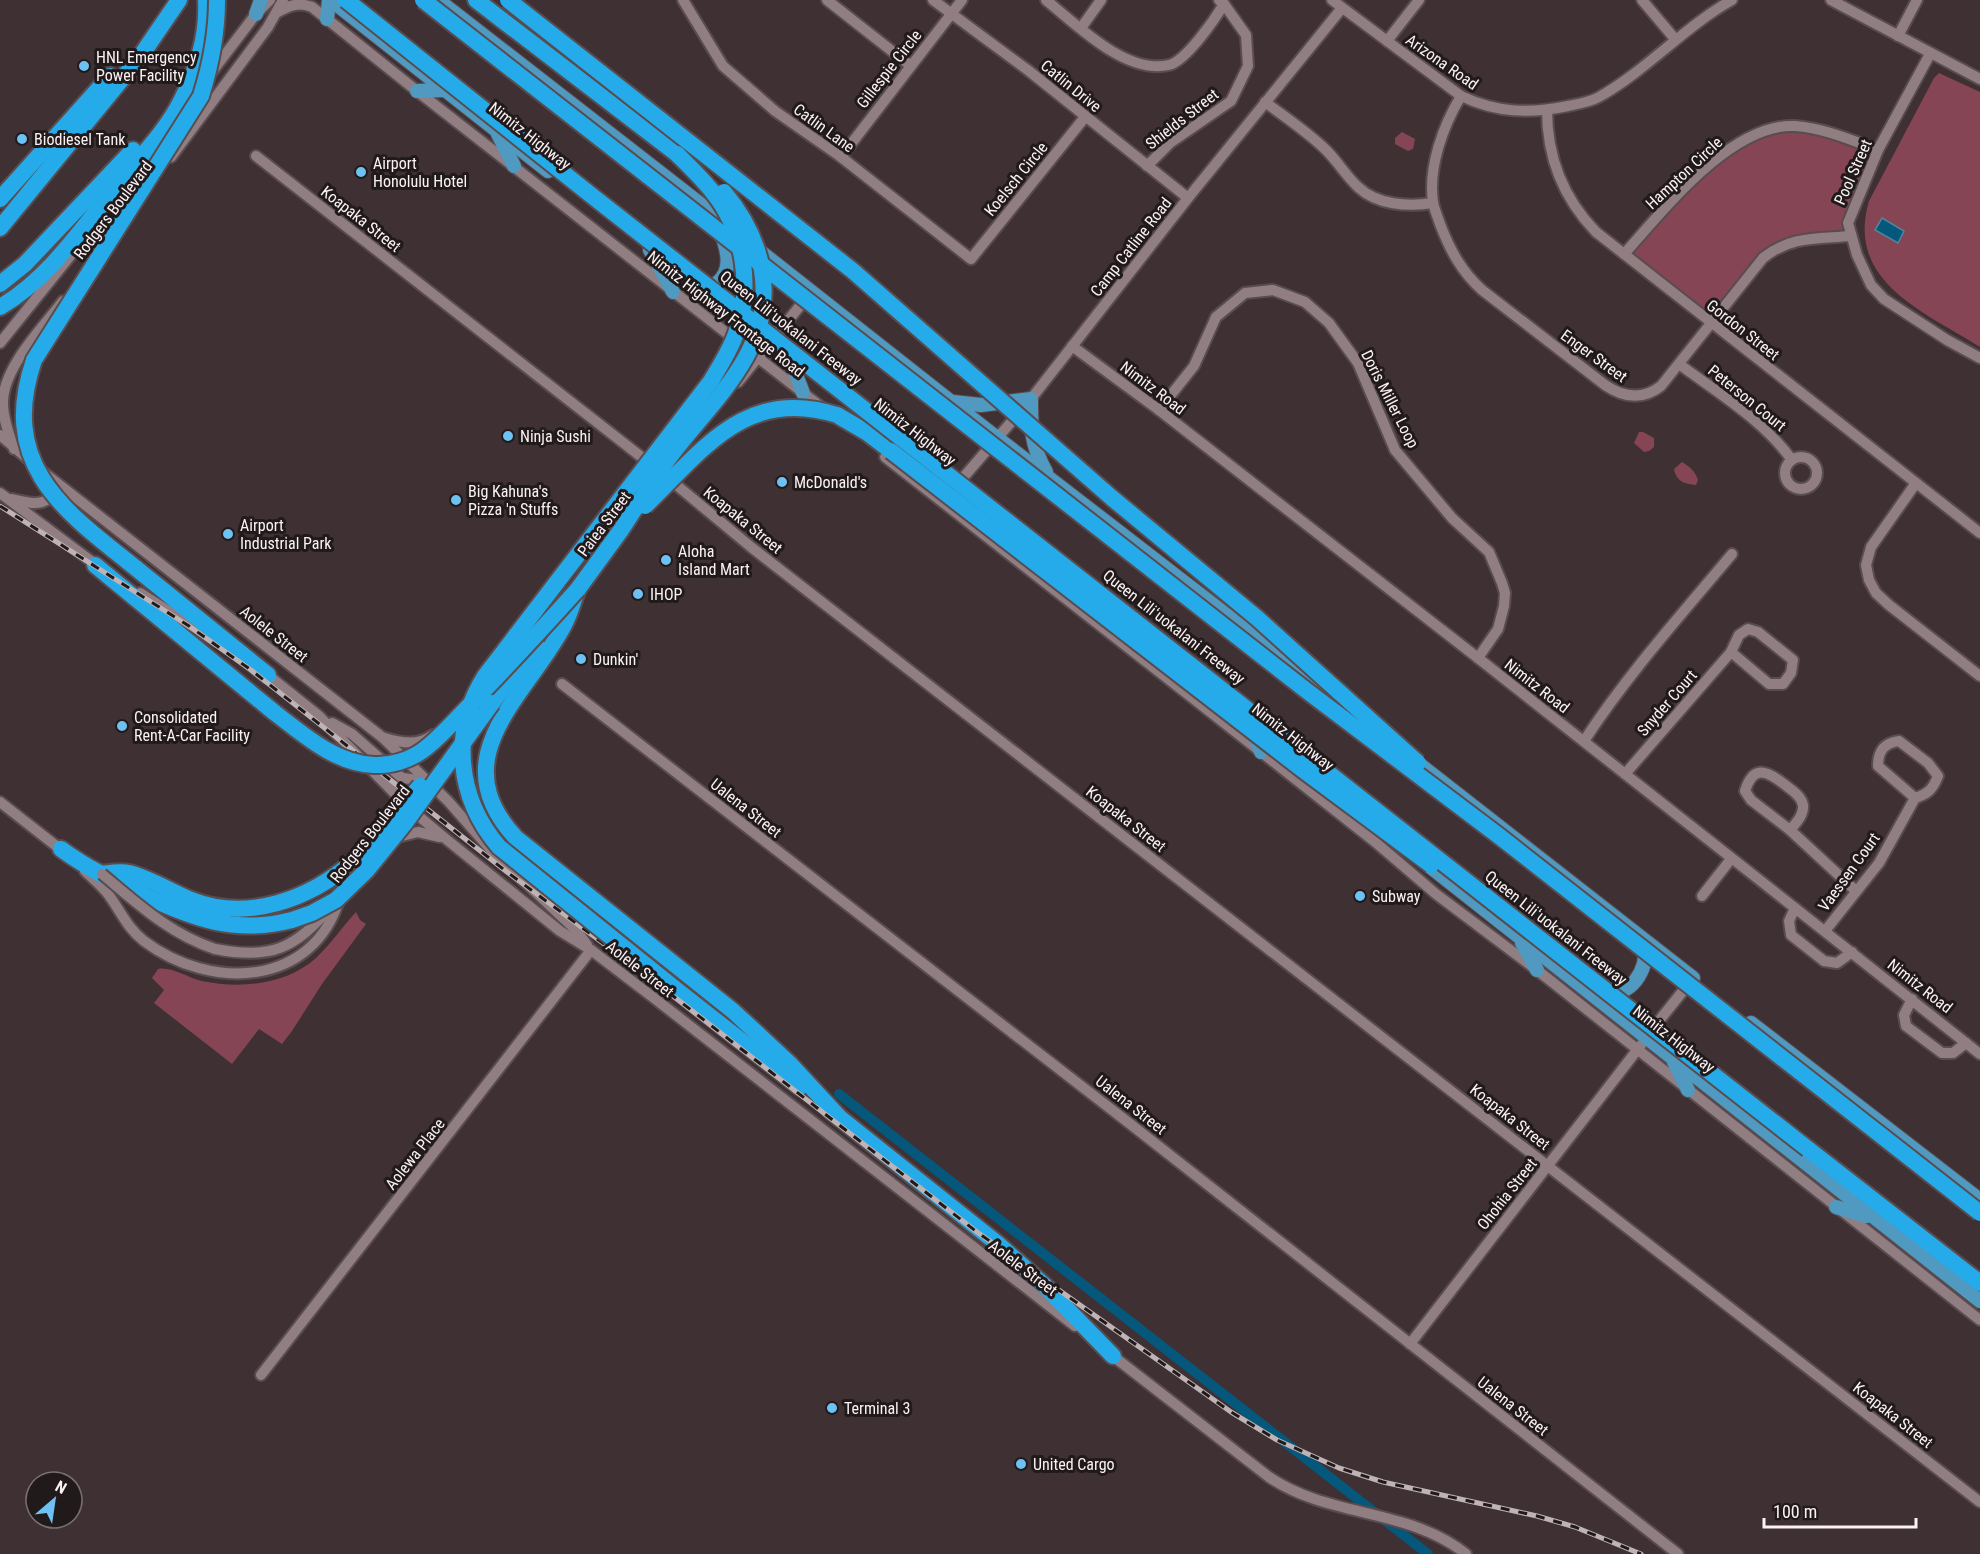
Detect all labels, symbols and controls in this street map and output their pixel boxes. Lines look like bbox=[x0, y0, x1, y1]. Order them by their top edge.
street label: Gillespie Circle bbox=[853, 26, 925, 112]
street label: Arizona Road bbox=[1402, 30, 1482, 94]
place label: HNL Emergency Power Facility bbox=[96, 48, 197, 85]
street label: Catlin Drive bbox=[1037, 56, 1105, 116]
marker: HNL Emergency Power Facility bbox=[77, 59, 91, 73]
street label: Shields Street bbox=[1142, 84, 1222, 153]
street label: Nimitz Highway bbox=[485, 98, 575, 174]
street label: Catlin Lane bbox=[790, 100, 858, 156]
place label: Biodiesel Tank bbox=[34, 130, 126, 149]
marker: Biodiesel Tank bbox=[15, 132, 29, 146]
street label: Hampton Circle bbox=[1642, 133, 1726, 213]
street label: Pool Street bbox=[1830, 136, 1876, 208]
street label: Koelsch Circle bbox=[980, 138, 1052, 220]
place label: Airport Honolulu Hotel bbox=[373, 154, 467, 191]
street label: Rodgers Boulevard bbox=[70, 157, 156, 263]
marker: Airport Honolulu Hotel bbox=[354, 165, 368, 179]
street label: Koapaka Street bbox=[317, 182, 405, 256]
street label: Camp Catline Road bbox=[1087, 194, 1175, 300]
street label: Nimitz Highway Frontage Road bbox=[644, 247, 808, 381]
street label: Queen Liliʻuokalani Freeway bbox=[716, 267, 866, 390]
street label: Gordon Street bbox=[1703, 296, 1783, 364]
street label: Enger Street bbox=[1557, 326, 1631, 387]
street label: Doris Miller Loop bbox=[1357, 347, 1423, 451]
street label: Nimitz Road bbox=[1117, 357, 1189, 419]
street label: Peterson Court bbox=[1704, 361, 1790, 435]
street label: Nimitz Highway bbox=[870, 394, 960, 470]
place label: Ninja Sushi bbox=[520, 427, 591, 446]
marker: Ninja Sushi bbox=[501, 429, 515, 443]
place label: McDonald's bbox=[794, 473, 867, 492]
marker: McDonald's bbox=[775, 475, 789, 489]
place label: Big Kahuna's Pizza 'n Stuffs bbox=[468, 482, 558, 519]
street label: Koapaka Street bbox=[700, 482, 786, 558]
street label: Paiea Street bbox=[573, 488, 635, 560]
marker: Big Kahuna's Pizza 'n Stuffs bbox=[449, 493, 463, 507]
place label: Airport Industrial Park bbox=[240, 516, 332, 553]
marker: Airport Industrial Park bbox=[221, 527, 235, 541]
place label: Aloha Island Mart bbox=[678, 542, 750, 579]
marker: Aloha Island Mart bbox=[659, 553, 673, 567]
street label: Queen Liliʻuokalani Freeway bbox=[1099, 566, 1249, 689]
place label: IHOP bbox=[650, 585, 683, 604]
marker: IHOP bbox=[631, 587, 645, 601]
street label: Aolele Street bbox=[236, 602, 312, 666]
place label: Dunkin' bbox=[593, 650, 638, 669]
marker: Dunkin' bbox=[574, 652, 588, 666]
street label: Nimitz Road bbox=[1501, 655, 1573, 717]
street label: Snyder Court bbox=[1633, 666, 1701, 740]
street label: Nimitz Highway bbox=[1248, 699, 1338, 775]
place label: Consolidated Rent-A-Car Facility bbox=[134, 708, 250, 745]
marker: Consolidated Rent-A-Car Facility bbox=[115, 719, 129, 733]
street label: Ualena Street bbox=[707, 775, 785, 842]
street label: Rodgers Boulevard bbox=[326, 782, 414, 886]
street label: Koapaka Street bbox=[1082, 782, 1170, 856]
street label: Vaessen Court bbox=[1814, 829, 1884, 915]
street label: Queen Liliʻuokalani Freeway bbox=[1481, 867, 1631, 990]
place label: Subway bbox=[1372, 887, 1421, 906]
marker: Subway bbox=[1353, 889, 1367, 903]
street label: Aolele Street bbox=[602, 937, 678, 1001]
street label: Nimitz Road bbox=[1884, 955, 1956, 1017]
street label: Nimitz Highway bbox=[1629, 1001, 1719, 1077]
street label: Ualena Street bbox=[1092, 1072, 1170, 1139]
street label: Koapaka Street bbox=[1466, 1080, 1554, 1154]
street label: Aolewa Place bbox=[381, 1115, 449, 1193]
street label: Ohohia Street bbox=[1473, 1154, 1541, 1234]
street label: Aolele Street bbox=[985, 1236, 1061, 1300]
street label: Ualena Street bbox=[1474, 1373, 1552, 1440]
street label: Koapaka Street bbox=[1849, 1378, 1937, 1452]
place label: Terminal 3 bbox=[844, 1399, 910, 1418]
marker: Terminal 3 bbox=[825, 1401, 839, 1415]
place label: United Cargo bbox=[1033, 1455, 1115, 1474]
marker: United Cargo bbox=[1014, 1457, 1028, 1471]
north arrow bbox=[24, 1470, 84, 1530]
text: N bbox=[52, 1477, 70, 1498]
scale bar bbox=[1764, 1491, 1916, 1529]
text: 100 m bbox=[1773, 1501, 1817, 1522]

